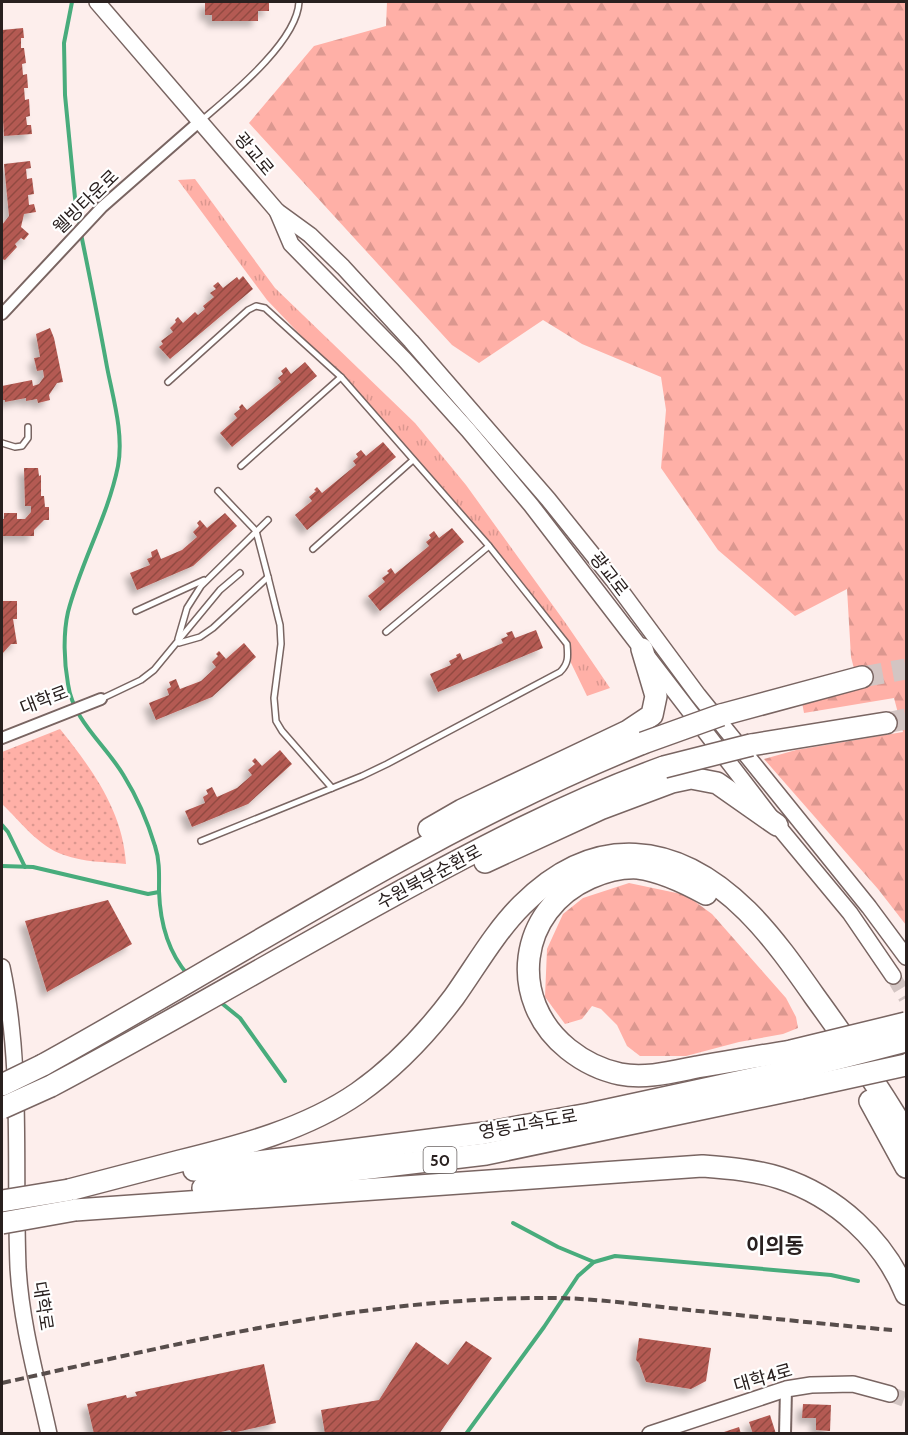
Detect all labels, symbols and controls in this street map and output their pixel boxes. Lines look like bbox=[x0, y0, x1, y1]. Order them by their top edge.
street label: 광교로 bbox=[230, 128, 278, 180]
street label: 웰빙타운로 bbox=[49, 165, 123, 239]
street label: 광교로 bbox=[585, 548, 633, 600]
street label: 대학로 bbox=[17, 681, 71, 719]
street label: 수원북부순환로 bbox=[373, 840, 485, 914]
street label: 영동고속도로 bbox=[477, 1105, 579, 1143]
road number: 50 bbox=[424, 1147, 456, 1173]
district label: 이의동 bbox=[746, 1233, 804, 1258]
street label: 대학로 bbox=[28, 1280, 58, 1332]
street label: 대학4로 bbox=[731, 1359, 795, 1397]

